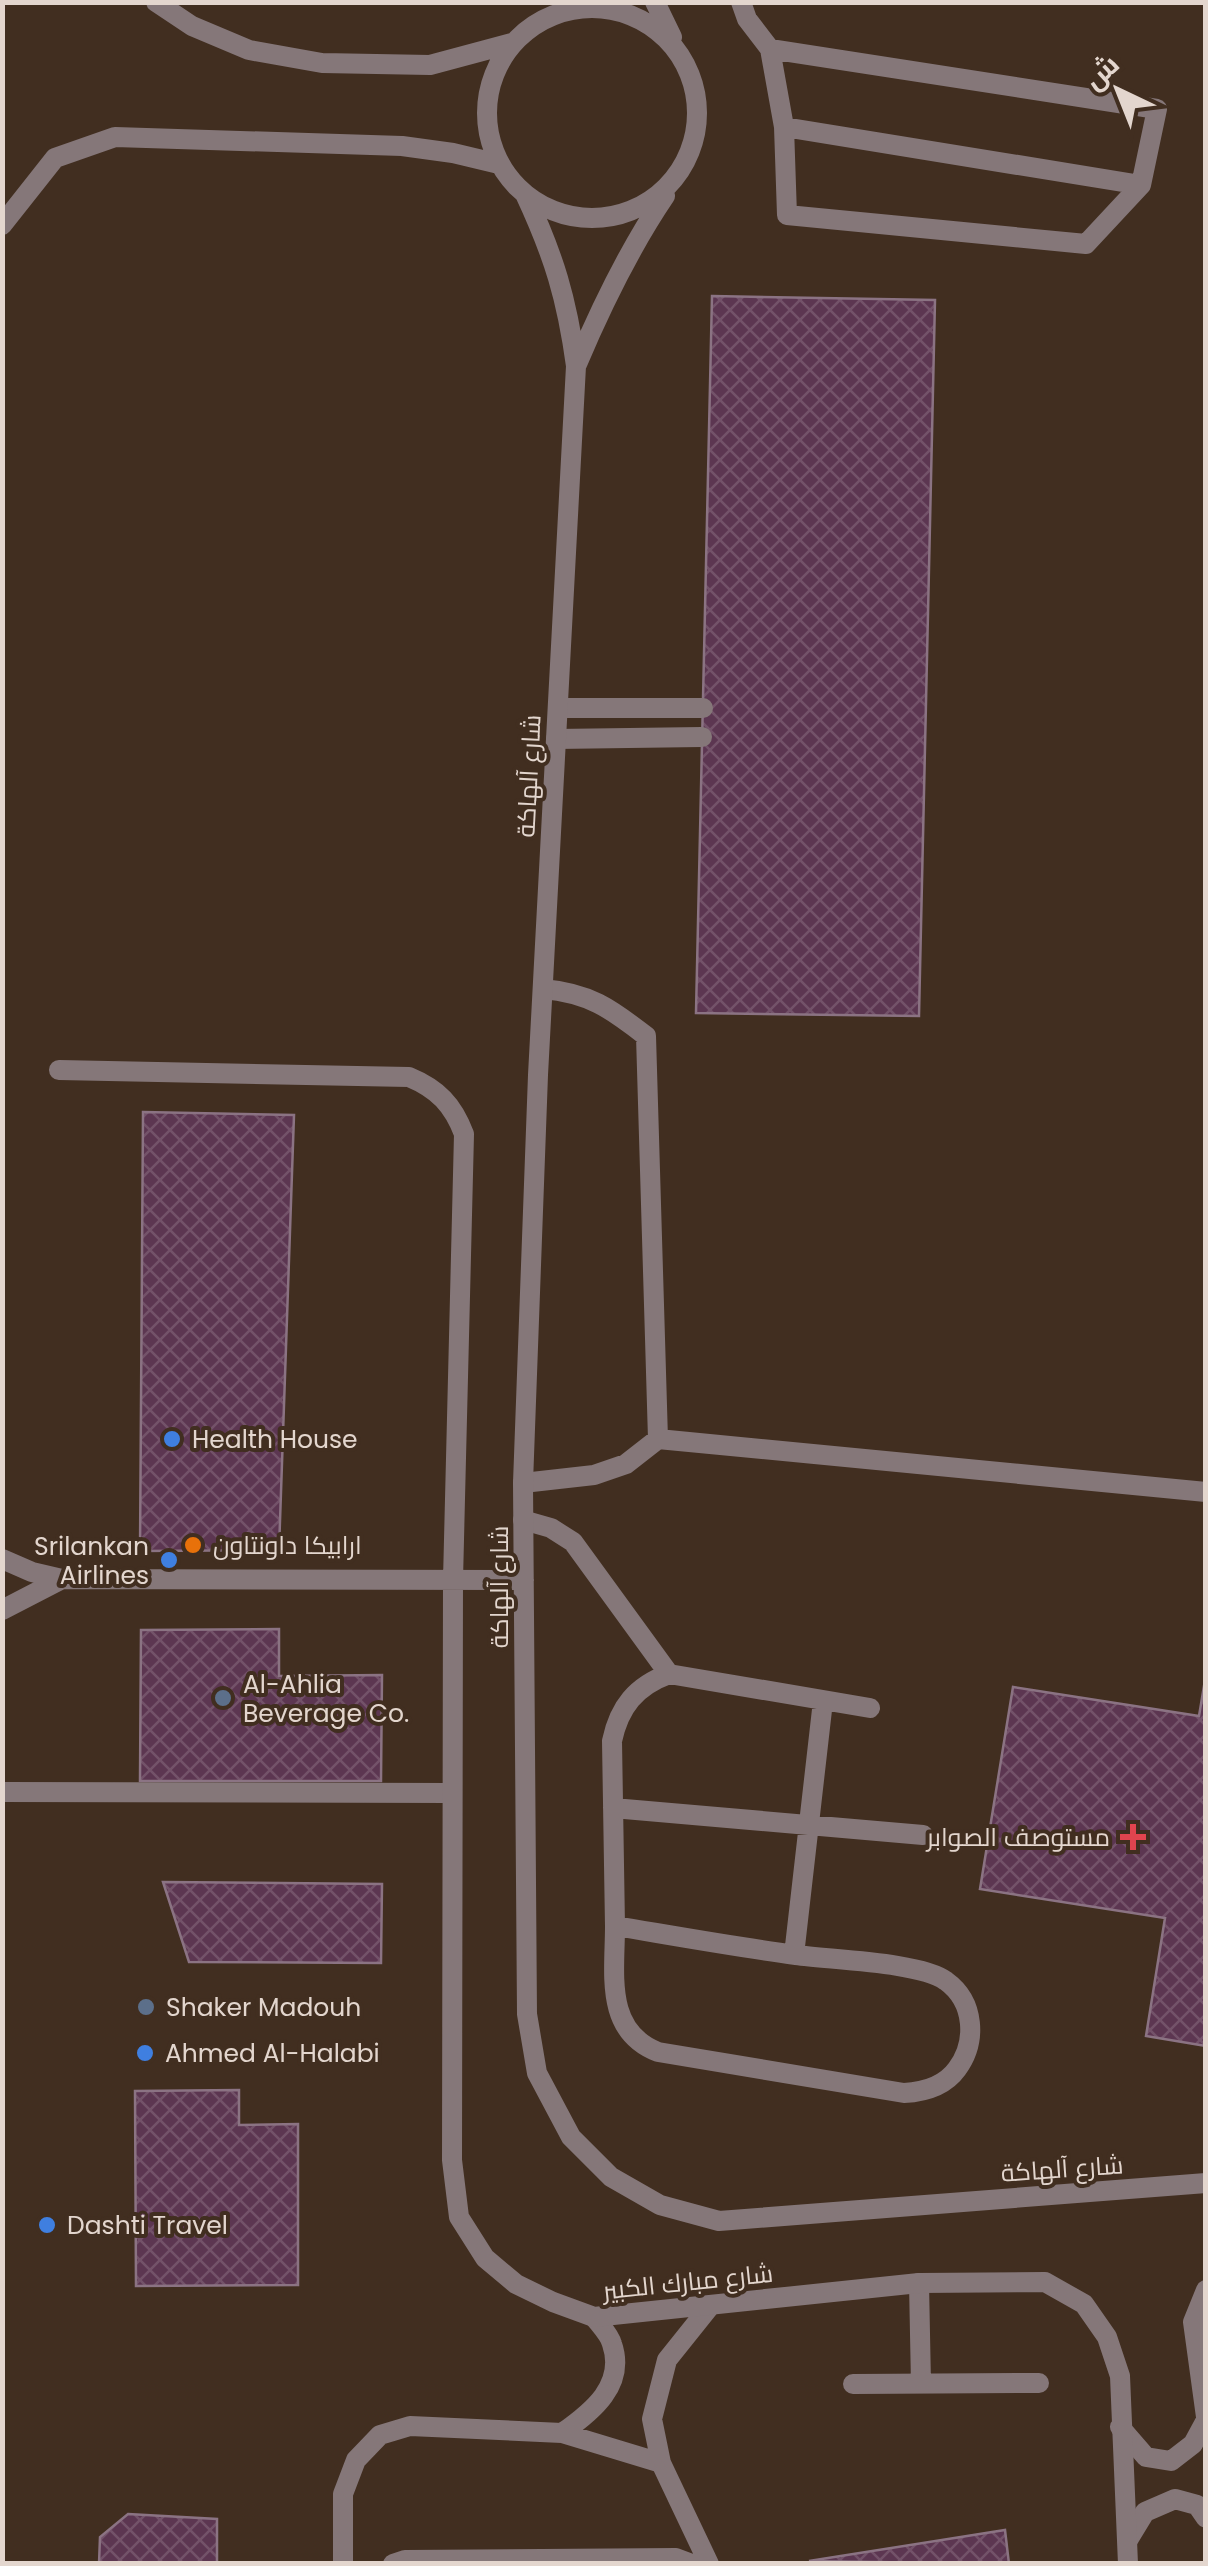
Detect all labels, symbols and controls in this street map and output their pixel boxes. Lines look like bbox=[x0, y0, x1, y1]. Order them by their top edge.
north arrow bbox=[1068, 40, 1168, 140]
text: ش bbox=[1075, 46, 1128, 99]
street label: شارع آلهاكة bbox=[508, 714, 550, 838]
place label: Health House bbox=[192, 1422, 357, 1457]
marker: Health House bbox=[161, 1428, 183, 1450]
street label: شارع آلهاكة bbox=[482, 1526, 517, 1648]
place label: ارابيكا داونتاون bbox=[213, 1528, 362, 1563]
place label: Srilankan Airlines bbox=[34, 1529, 149, 1593]
marker: ارابيكا داونتاون bbox=[182, 1534, 204, 1556]
marker: Srilankan Airlines bbox=[158, 1549, 180, 1571]
place label: Al-Ahlia Beverage Co. bbox=[243, 1667, 409, 1731]
marker: Al-Ahlia Beverage Co. bbox=[212, 1687, 234, 1709]
place label: مستوصف الصوابر bbox=[925, 1820, 1110, 1855]
marker: مستوصف الصوابر bbox=[1120, 1824, 1146, 1850]
place label: Shaker Madouh bbox=[166, 1990, 361, 2025]
marker: Shaker Madouh bbox=[135, 1996, 157, 2018]
place label: Ahmed Al-Halabi bbox=[165, 2036, 380, 2071]
marker: Ahmed Al-Halabi bbox=[134, 2042, 156, 2064]
street label: شارع آلهاكة bbox=[1000, 2147, 1124, 2191]
place label: Dashti Travel bbox=[67, 2208, 228, 2243]
marker: Dashti Travel bbox=[36, 2214, 58, 2236]
street label: شارع مبارك الكبير bbox=[599, 2256, 775, 2309]

